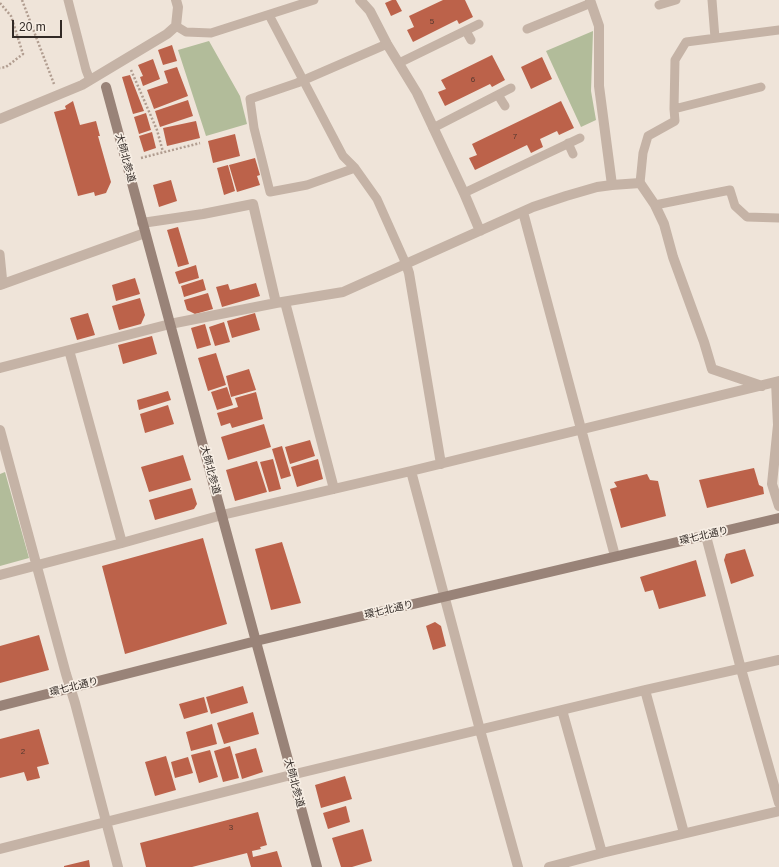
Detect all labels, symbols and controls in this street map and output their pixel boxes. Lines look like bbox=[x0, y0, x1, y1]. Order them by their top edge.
scale bar bbox=[14, 12, 64, 38]
house number: 5 bbox=[430, 17, 434, 27]
text: 20 m bbox=[19, 20, 46, 34]
house number: 6 bbox=[471, 75, 475, 85]
street label: 大師北参道 bbox=[113, 132, 137, 184]
house number: 7 bbox=[513, 132, 517, 142]
street label: 大師北参道 bbox=[198, 444, 222, 496]
street label: 環七北通り bbox=[678, 525, 730, 547]
street label: 環七北通り bbox=[363, 599, 415, 621]
street label: 環七北通り bbox=[48, 675, 100, 699]
house number: 2 bbox=[21, 747, 25, 757]
street label: 大師北参道 bbox=[282, 757, 306, 809]
house number: 3 bbox=[229, 823, 233, 833]

